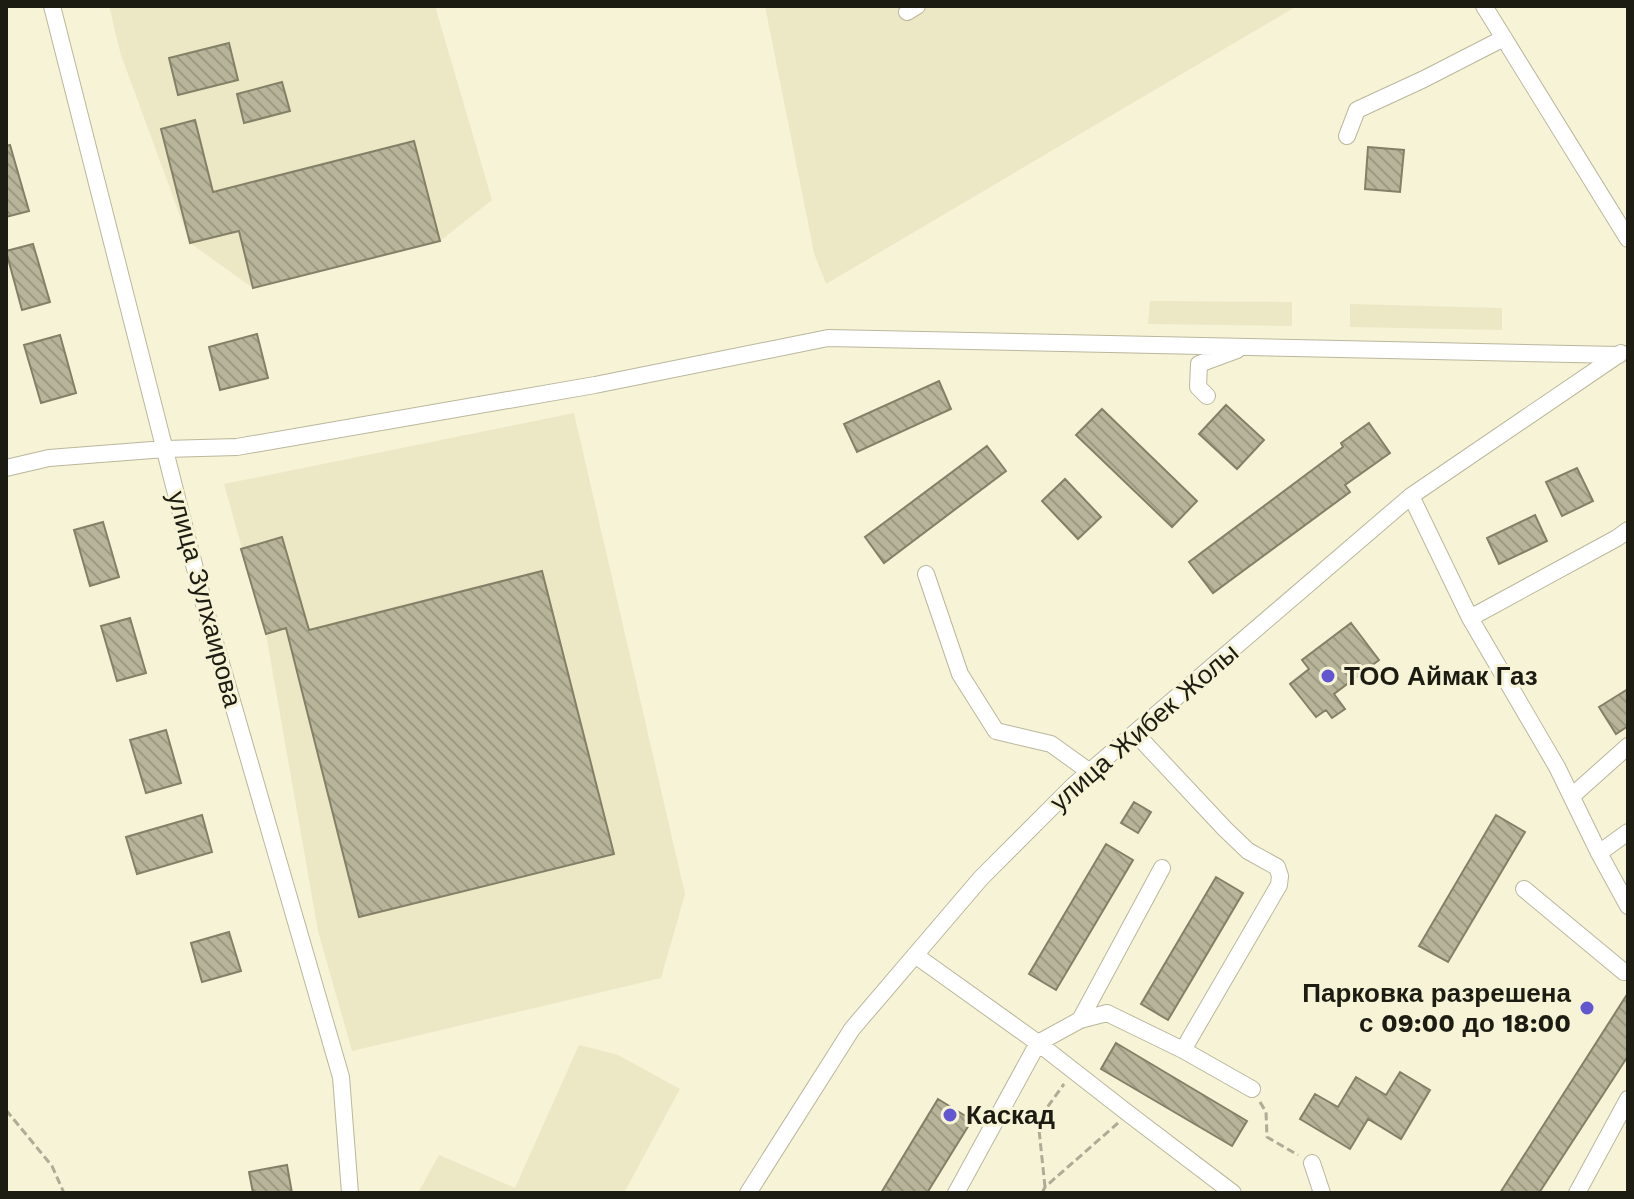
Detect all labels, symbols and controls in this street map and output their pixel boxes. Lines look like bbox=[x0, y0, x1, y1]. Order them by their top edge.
street label: улица Зулхаирова bbox=[162, 488, 248, 711]
street label: улица Жибек Жолы bbox=[1044, 637, 1244, 817]
place label: ТОО Аймак Газ bbox=[1344, 661, 1538, 691]
marker: ТОО Аймак Газ bbox=[1319, 667, 1337, 685]
place label: Парковка разрешена с 09:00 до 18:00 bbox=[1302, 978, 1572, 1038]
marker: Парковка разрешена с 09:00 до 18:00 bbox=[1578, 999, 1596, 1017]
place label: Каскад bbox=[966, 1100, 1056, 1130]
marker: Каскад bbox=[941, 1106, 959, 1124]

